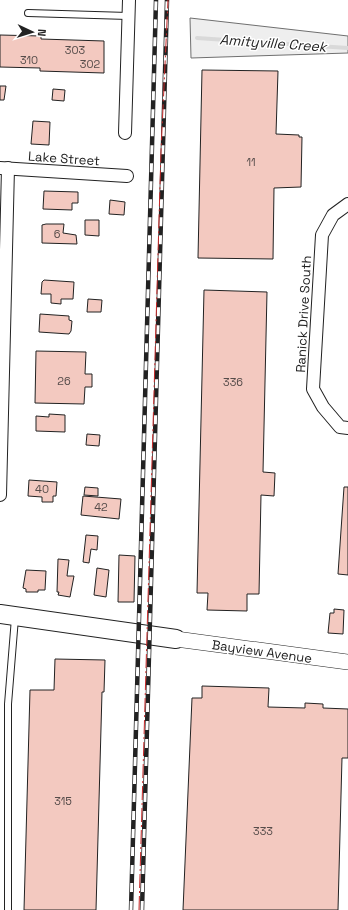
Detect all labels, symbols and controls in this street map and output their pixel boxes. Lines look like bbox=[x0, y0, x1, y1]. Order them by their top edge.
north arrow bbox=[12, 12, 52, 52]
text: N bbox=[35, 29, 49, 37]
water label: Amityville Creek bbox=[219, 30, 329, 56]
house number: 303 bbox=[65, 43, 86, 57]
house number: 310 bbox=[20, 53, 38, 67]
house number: 302 bbox=[80, 57, 101, 71]
street label: Lake Street bbox=[27, 148, 100, 169]
house number: 11 bbox=[246, 155, 256, 169]
house number: 6 bbox=[54, 227, 61, 241]
street label: Ranick Drive South bbox=[292, 255, 315, 373]
house number: 26 bbox=[57, 374, 71, 388]
house number: 336 bbox=[223, 375, 243, 389]
house number: 40 bbox=[35, 482, 49, 496]
house number: 42 bbox=[94, 500, 108, 514]
street label: Bayview Avenue bbox=[211, 636, 313, 667]
house number: 315 bbox=[54, 794, 72, 808]
house number: 333 bbox=[253, 824, 273, 838]

